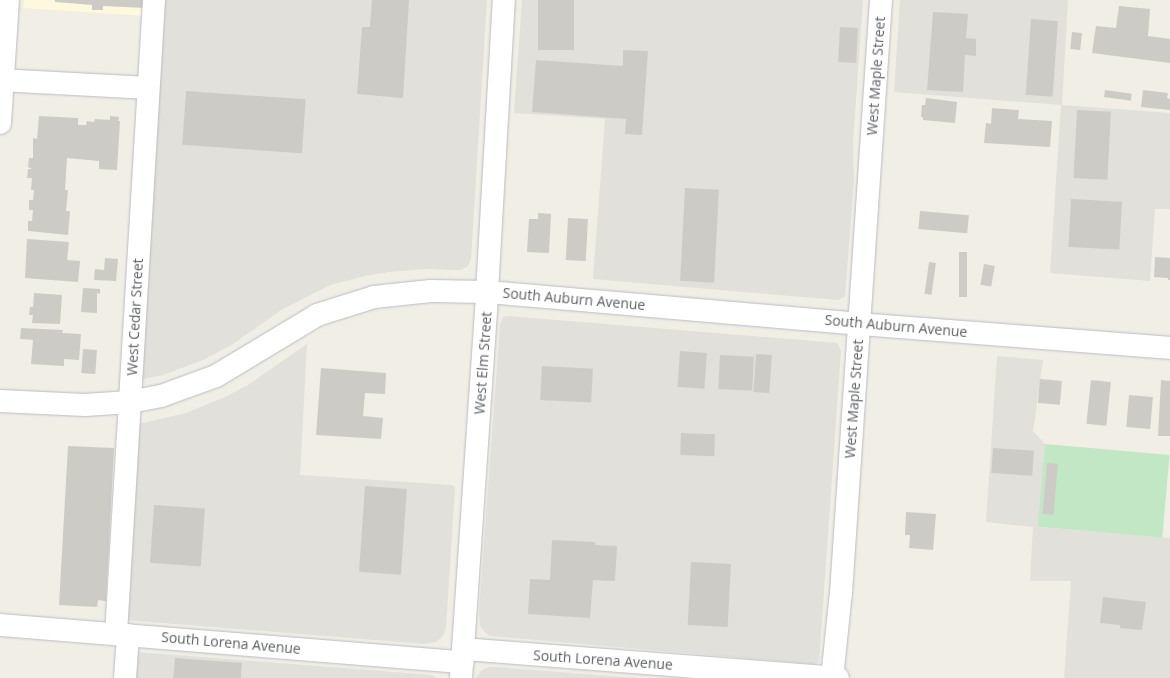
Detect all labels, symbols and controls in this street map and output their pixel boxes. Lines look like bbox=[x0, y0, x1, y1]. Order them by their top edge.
street label: West Maple Street bbox=[863, 16, 889, 136]
street label: West Cedar Street bbox=[124, 258, 146, 376]
street label: South Auburn Avenue bbox=[502, 284, 646, 314]
street label: West Elm Street bbox=[471, 311, 495, 415]
street label: South Auburn Avenue bbox=[824, 311, 968, 341]
street label: West Maple Street bbox=[841, 339, 867, 459]
street label: South Lorena Avenue bbox=[161, 629, 301, 657]
street label: South Lorena Avenue bbox=[533, 647, 673, 673]

